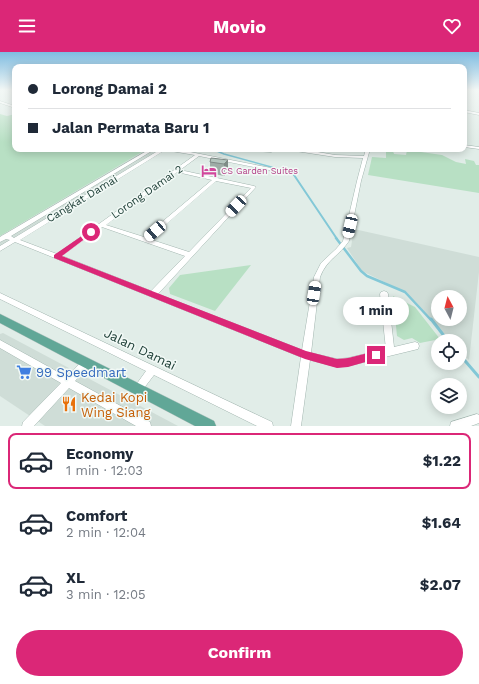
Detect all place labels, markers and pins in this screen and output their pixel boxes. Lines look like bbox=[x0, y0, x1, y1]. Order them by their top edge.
hotel icon: CS Garden Suites bbox=[200, 162, 218, 180]
place label: CS Garden Suites bbox=[221, 166, 298, 176]
supermarket icon: 99 Speedmart bbox=[15, 363, 33, 381]
place label: 99 Speedmart bbox=[36, 365, 127, 380]
place label: Kedai Kopi Wing Siang bbox=[81, 390, 150, 420]
restaurant icon: Kedai Kopi Wing Siang bbox=[60, 395, 78, 413]

